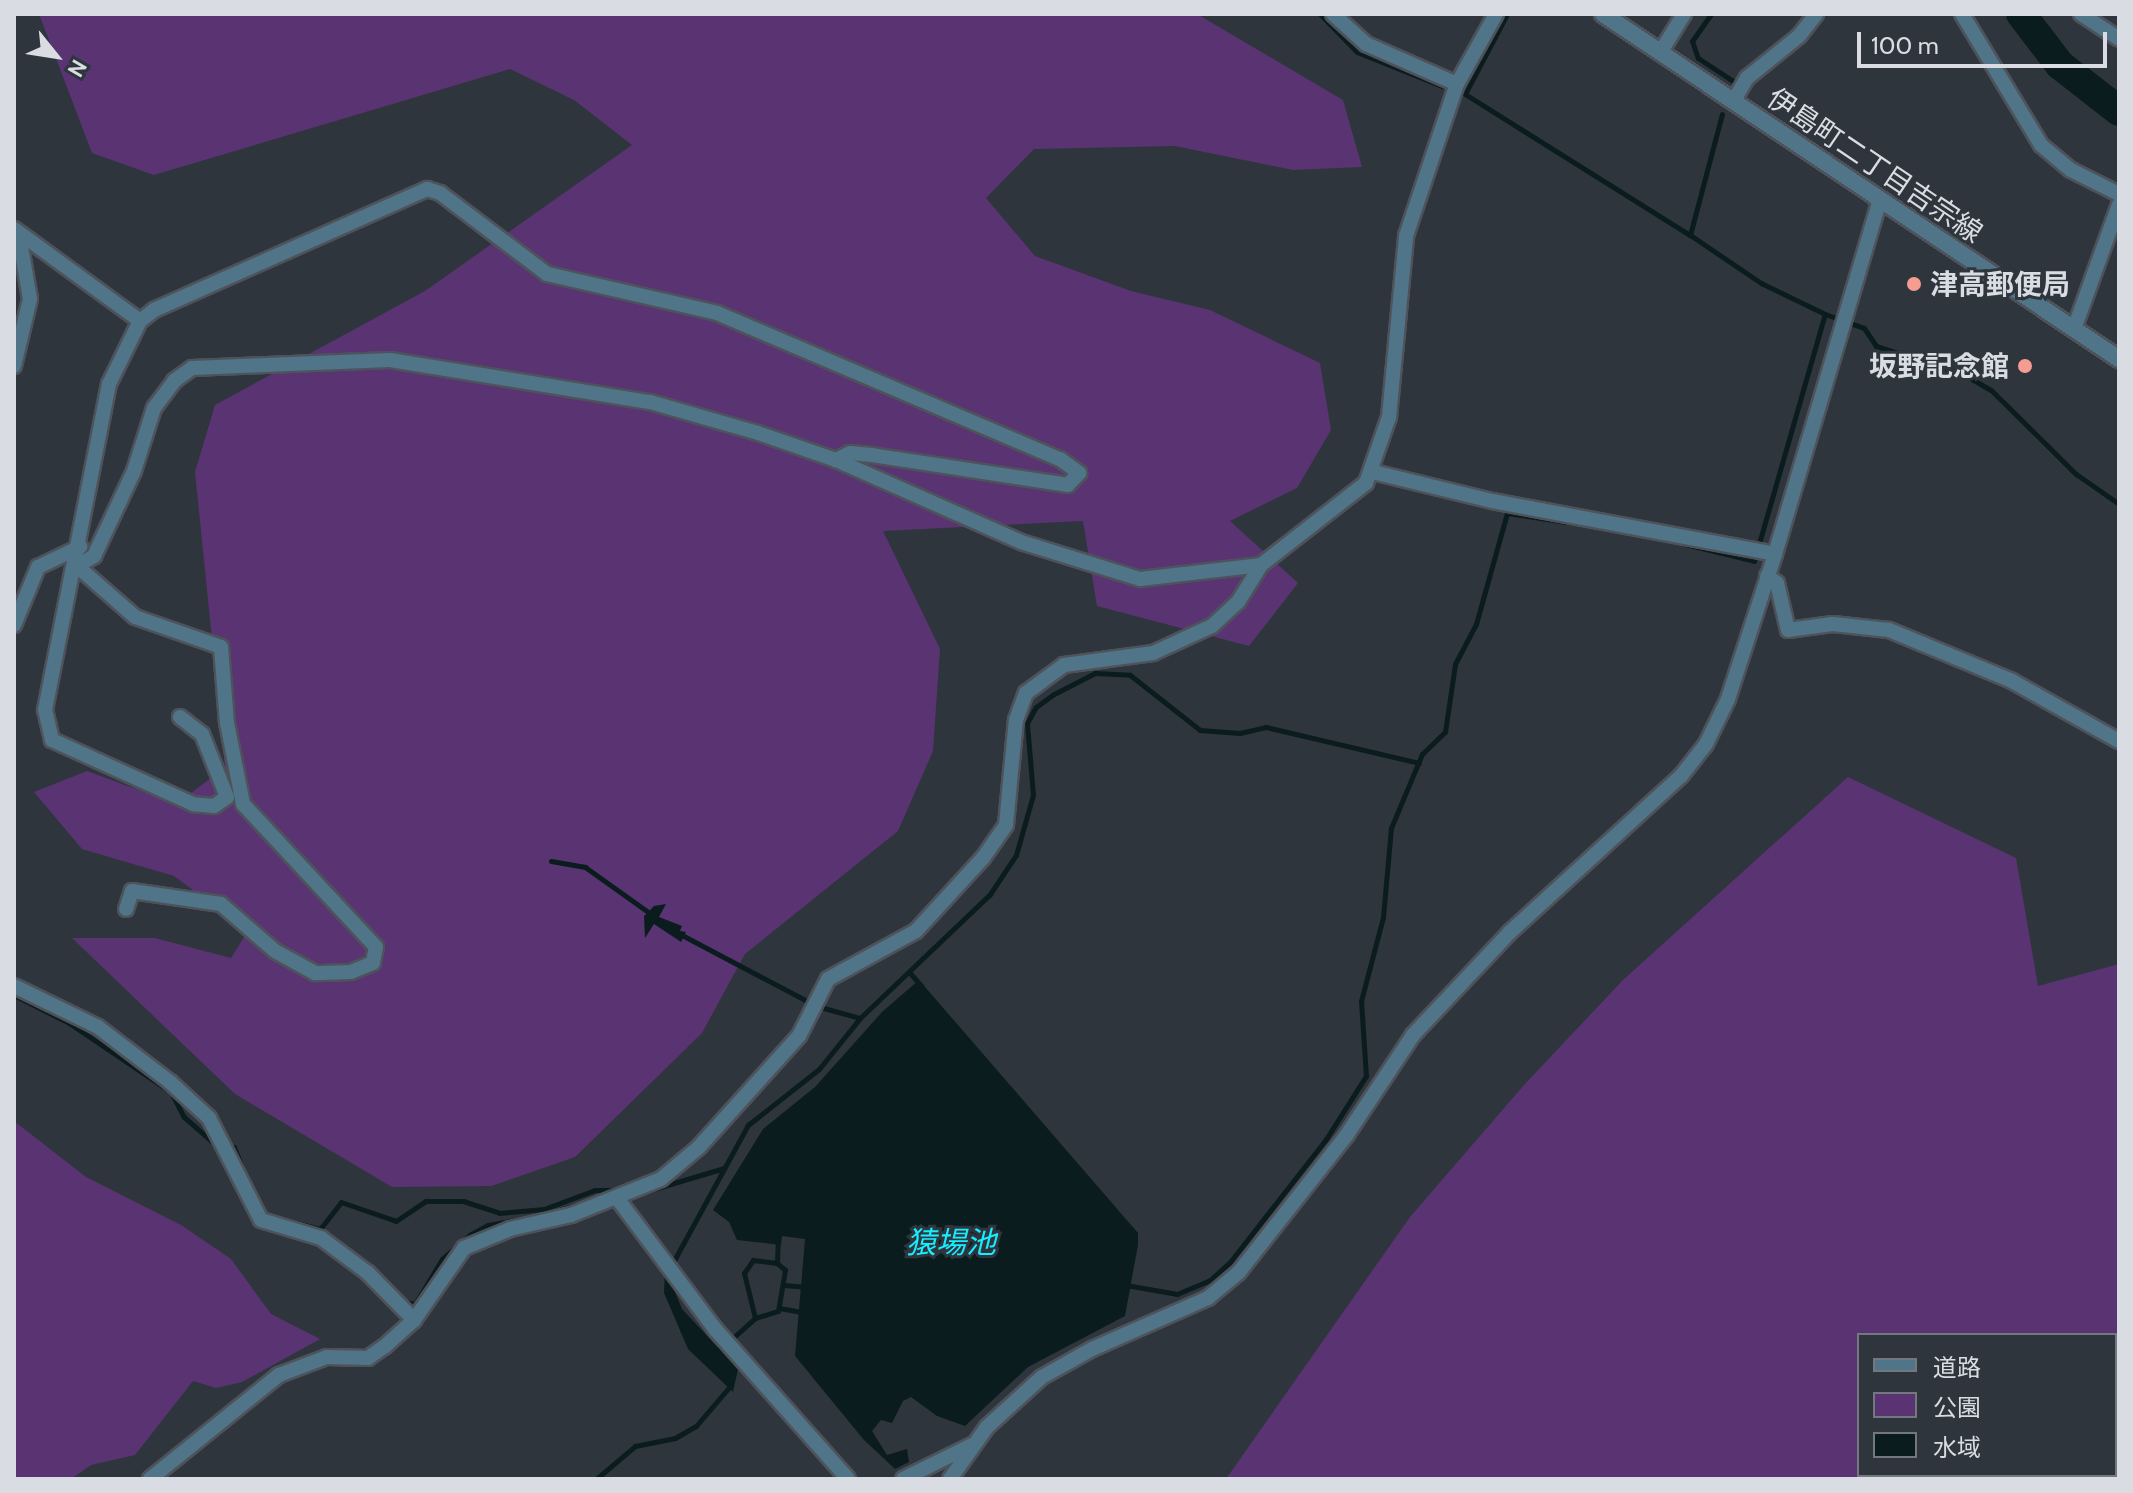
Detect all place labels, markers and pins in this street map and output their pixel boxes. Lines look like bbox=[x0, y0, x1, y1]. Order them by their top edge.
place label: 津高郵便局 bbox=[1930, 267, 2070, 301]
marker: 津高郵便局 bbox=[1905, 275, 1923, 293]
place label: 坂野記念館 bbox=[1869, 349, 2009, 383]
marker: 坂野記念館 bbox=[2016, 357, 2034, 375]

